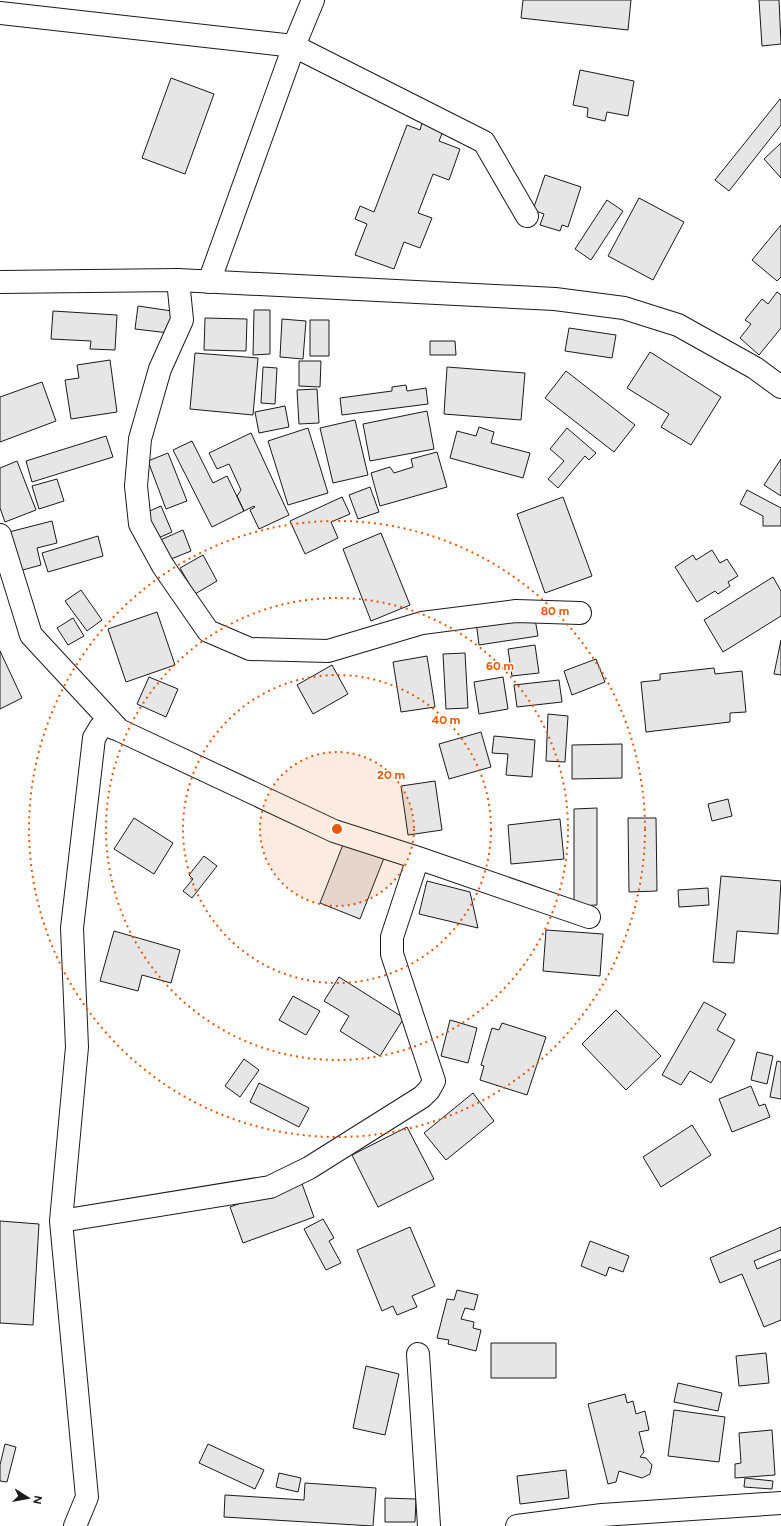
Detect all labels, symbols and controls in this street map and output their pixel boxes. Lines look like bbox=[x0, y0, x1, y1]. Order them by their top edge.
text: 80 m bbox=[541, 604, 569, 618]
text: 60 m bbox=[486, 659, 514, 673]
text: 40 m bbox=[432, 713, 460, 727]
text: 20 m bbox=[377, 768, 405, 782]
centre of rings bbox=[330, 822, 344, 836]
north arrow bbox=[8, 1478, 48, 1518]
text: N bbox=[30, 1494, 45, 1505]

